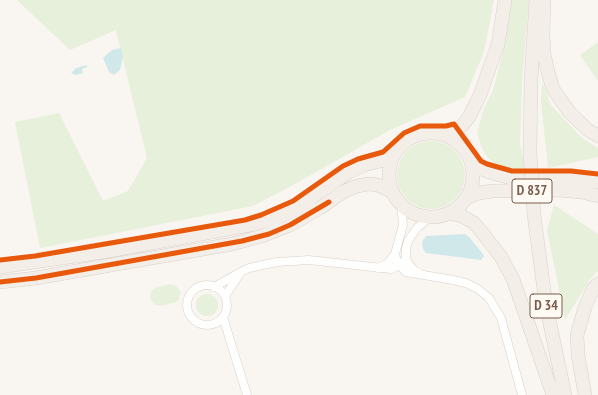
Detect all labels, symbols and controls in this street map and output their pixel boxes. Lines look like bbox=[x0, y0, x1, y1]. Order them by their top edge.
road number: D 837 bbox=[512, 179, 552, 203]
road number: D 34 bbox=[530, 294, 562, 318]

